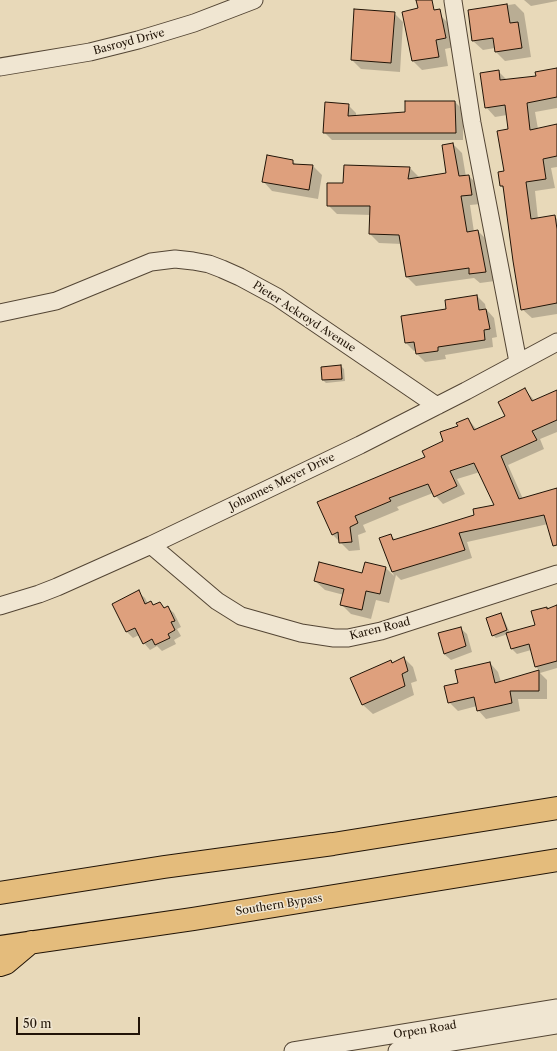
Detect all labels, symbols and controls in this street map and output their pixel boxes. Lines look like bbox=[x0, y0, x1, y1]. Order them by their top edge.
street label: Basroyd Drive bbox=[92, 26, 166, 58]
street label: Pieter Ackroyd Avenue bbox=[250, 279, 358, 355]
street label: Johannes Meyer Drive bbox=[227, 451, 337, 513]
street label: Karen Road bbox=[348, 615, 412, 643]
street label: Southern Bypass bbox=[235, 892, 323, 918]
scale bar bbox=[18, 1009, 142, 1035]
text: 50 m bbox=[23, 1016, 52, 1031]
street label: Orpen Road bbox=[392, 1018, 458, 1042]

